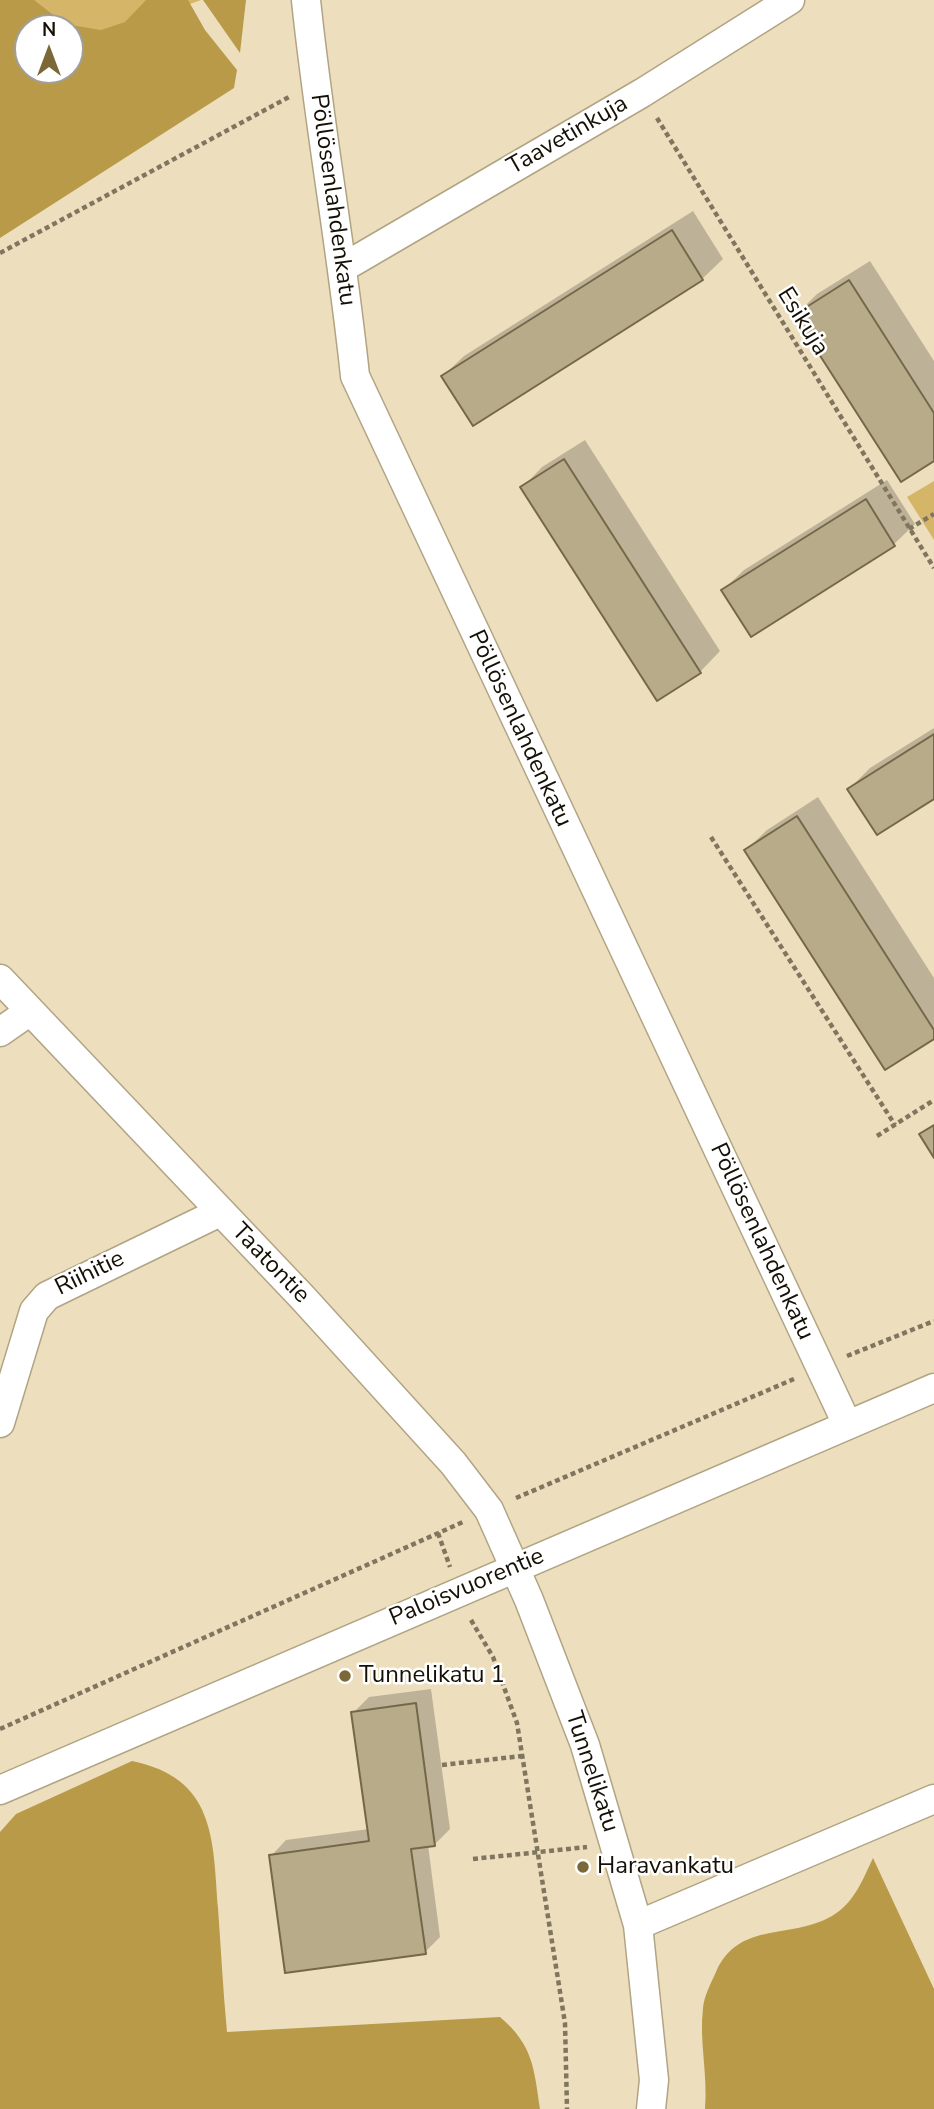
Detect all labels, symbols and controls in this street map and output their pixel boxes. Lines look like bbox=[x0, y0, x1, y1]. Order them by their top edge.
north arrow bbox=[14, 14, 84, 84]
text: N bbox=[42, 17, 56, 43]
street label: Taavetinkuja bbox=[503, 90, 633, 182]
street label: Pöllösenlahdenkatu bbox=[303, 92, 361, 308]
street label: Esikuja bbox=[770, 283, 834, 361]
street label: Pöllösenlahdenkatu bbox=[461, 626, 577, 832]
street label: Pöllösenlahdenkatu bbox=[703, 1139, 819, 1345]
street label: Taatontie bbox=[225, 1218, 315, 1310]
street label: Riihitie bbox=[51, 1245, 129, 1303]
street label: Paloisvuorentie bbox=[385, 1542, 549, 1634]
place label: Tunnelikatu 1 bbox=[359, 1662, 505, 1690]
marker: Tunnelikatu 1 bbox=[337, 1668, 353, 1684]
street label: Tunnelikatu bbox=[558, 1708, 624, 1836]
place label: Haravankatu bbox=[597, 1853, 734, 1881]
marker: Haravankatu bbox=[575, 1859, 591, 1875]

